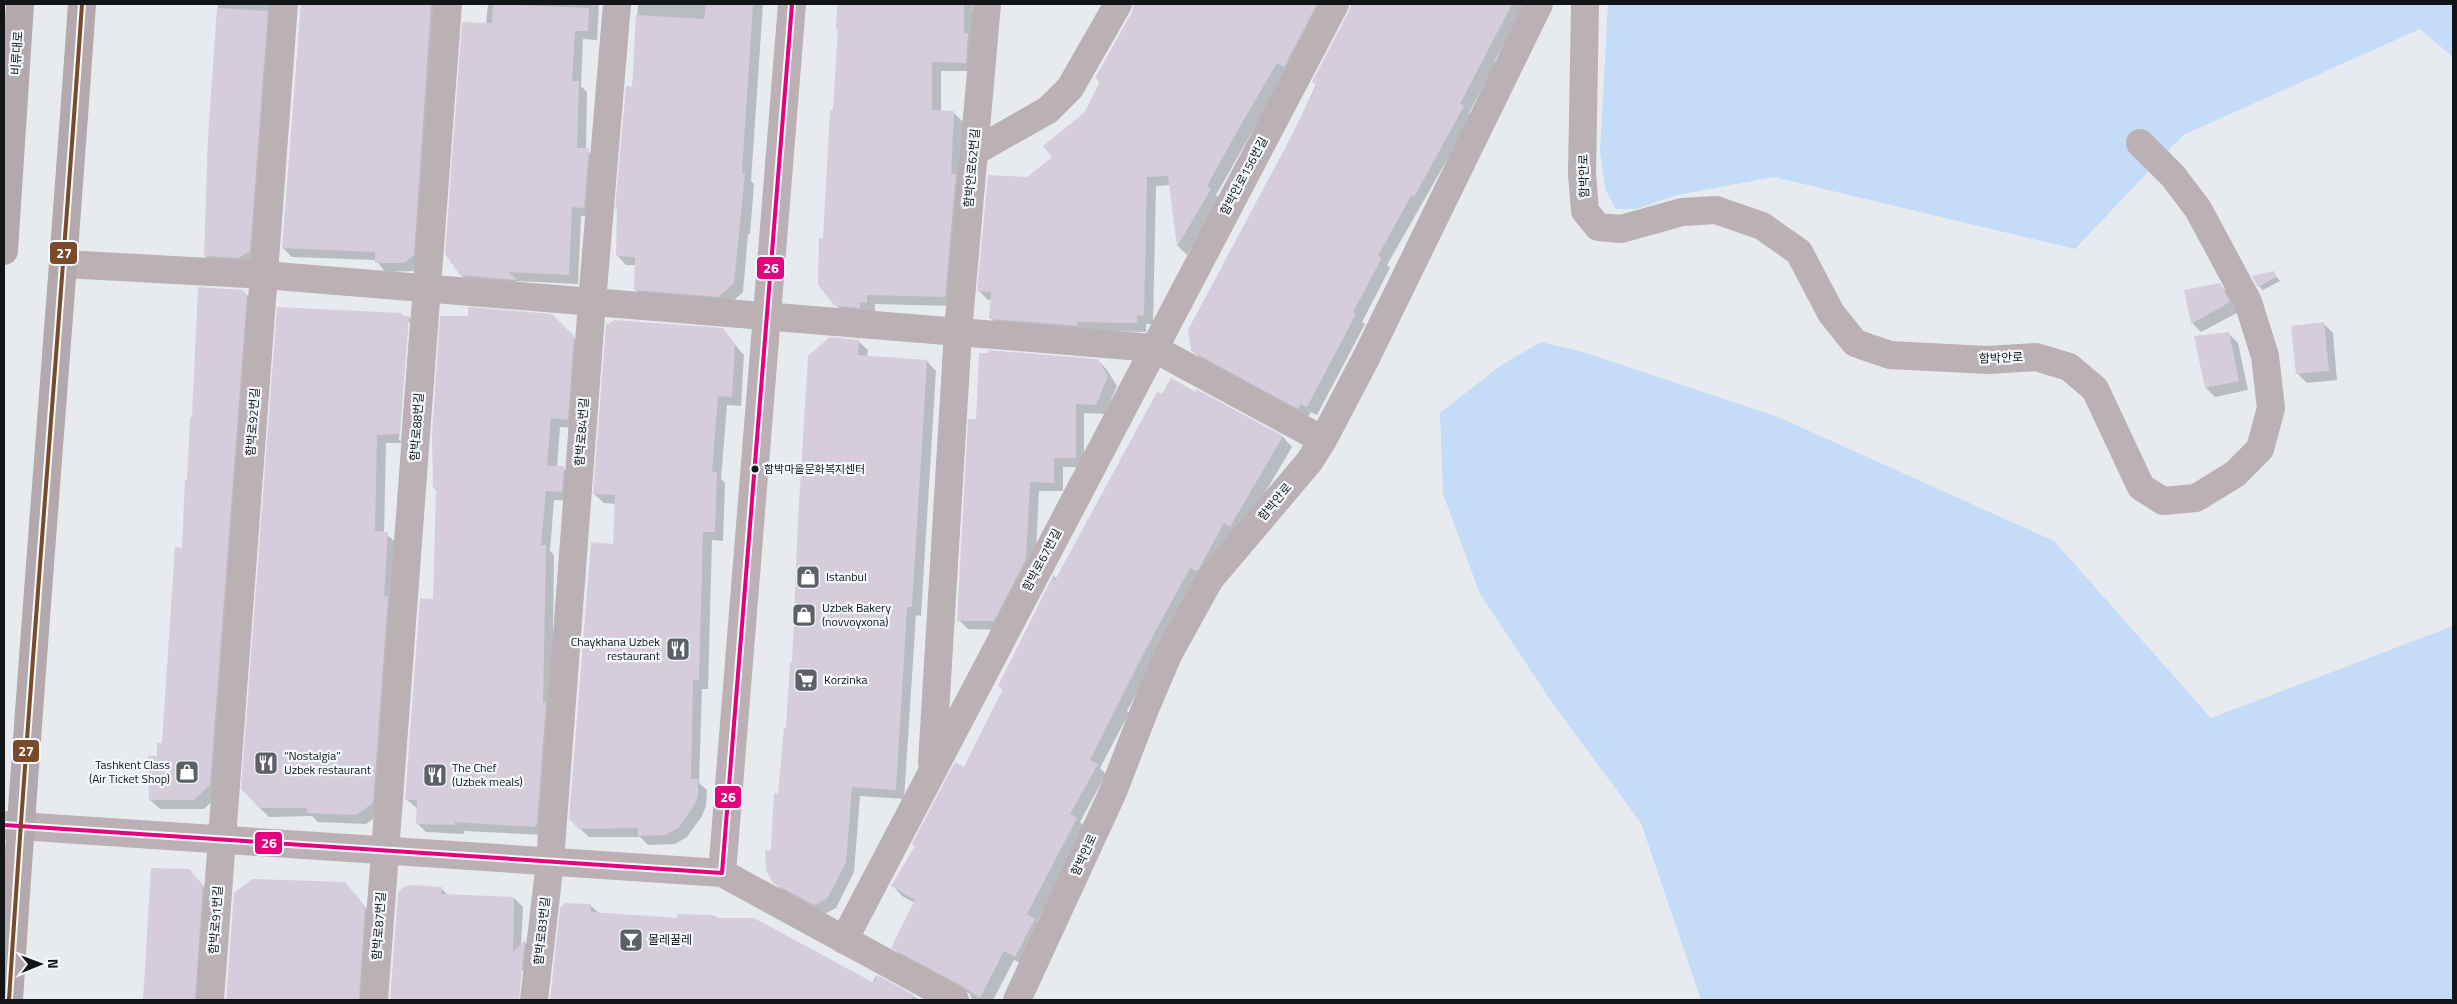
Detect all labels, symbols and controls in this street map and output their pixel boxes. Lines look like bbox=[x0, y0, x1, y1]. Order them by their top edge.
street label: 비류대로 bbox=[5, 30, 28, 76]
street label: 함박안로62번길 bbox=[959, 127, 984, 208]
street label: 함박안로156번길 bbox=[1215, 133, 1272, 218]
street label: 함박안로 bbox=[1574, 154, 1593, 198]
line badge: 27 bbox=[49, 241, 78, 265]
text: 27 bbox=[56, 242, 72, 263]
line badge: 26 bbox=[756, 256, 785, 280]
text: 26 bbox=[763, 257, 779, 278]
street label: 함박안로 bbox=[1979, 347, 2023, 368]
street label: 함박로92번길 bbox=[241, 387, 264, 457]
street label: 함박로88번길 bbox=[405, 392, 428, 462]
street label: 함박로84번길 bbox=[570, 397, 593, 467]
place label: 함박마을문화복지센터 bbox=[764, 461, 865, 477]
marker: 함박마을문화복지센터 bbox=[750, 464, 760, 474]
street label: 함박안로 bbox=[1253, 479, 1296, 525]
street label: 함박로67번길 bbox=[1017, 525, 1066, 595]
shop icon: Istanbul bbox=[795, 564, 821, 590]
place label: Istanbul bbox=[826, 567, 867, 586]
place label: Uzbek Bakery (novvoyxona) bbox=[822, 598, 891, 631]
shop icon: Uzbek Bakery (novvoyxona) bbox=[791, 602, 817, 628]
place label: Chaykhana Uzbek restaurant bbox=[571, 632, 661, 665]
restaurant icon: Chaykhana Uzbek restaurant bbox=[665, 636, 691, 662]
supermarket icon: Korzinka bbox=[793, 667, 819, 693]
place label: Korzinka bbox=[824, 670, 867, 689]
line badge: 27 bbox=[12, 739, 40, 763]
text: 27 bbox=[18, 740, 34, 761]
place label: “Nostalgia” Uzbek restaurant bbox=[284, 746, 372, 779]
restaurant icon: “Nostalgia” Uzbek restaurant bbox=[253, 750, 279, 776]
place label: Tashkent Class (Air Ticket Shop) bbox=[89, 755, 170, 788]
place label: The Chef (Uzbek meals) bbox=[452, 758, 523, 791]
shop icon: Tashkent Class (Air Ticket Shop) bbox=[174, 759, 200, 785]
restaurant icon: The Chef (Uzbek meals) bbox=[422, 762, 448, 788]
line badge: 26 bbox=[714, 785, 742, 809]
text: 26 bbox=[720, 786, 736, 807]
line badge: 26 bbox=[254, 831, 283, 855]
street label: 함박안로 bbox=[1066, 831, 1101, 879]
text: 26 bbox=[261, 832, 277, 853]
street label: 함박로91번길 bbox=[204, 885, 227, 955]
street label: 함박로87번길 bbox=[367, 891, 390, 961]
street label: 함박로83번길 bbox=[528, 896, 555, 966]
bar icon: 몰레꿀레 bbox=[618, 927, 644, 953]
place label: 몰레꿀레 bbox=[648, 930, 692, 949]
north arrow bbox=[15, 939, 65, 989]
text: N bbox=[43, 959, 64, 969]

